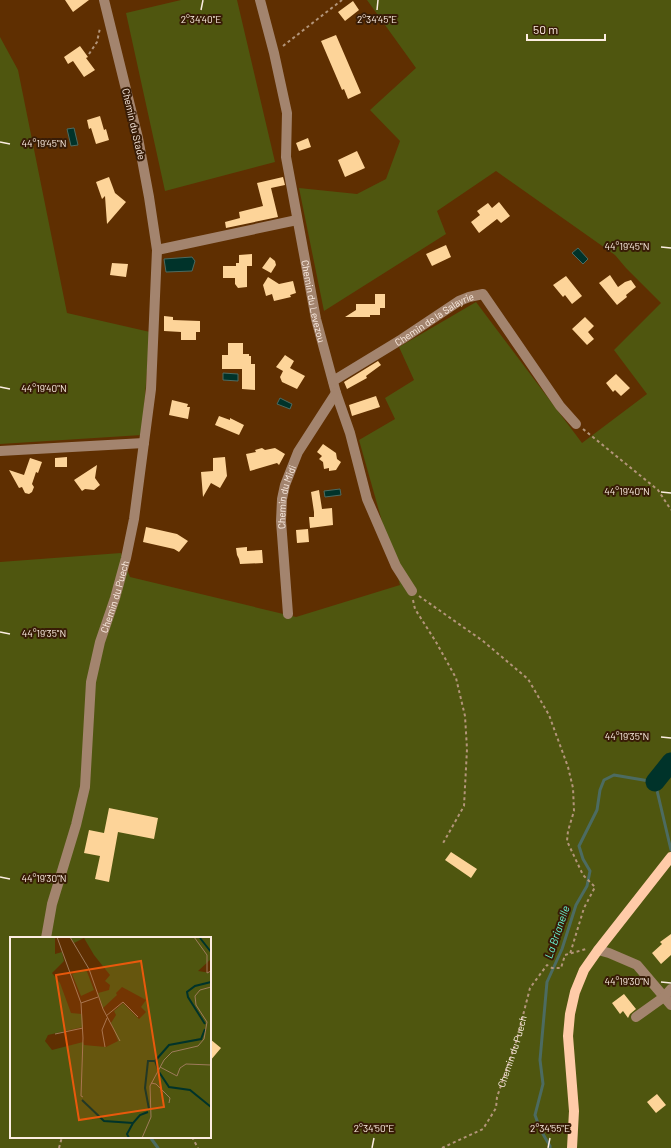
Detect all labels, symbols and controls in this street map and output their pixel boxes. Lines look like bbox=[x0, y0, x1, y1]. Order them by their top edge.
text: 2°34'40"E bbox=[181, 13, 221, 25]
text: 2°34'45"E bbox=[357, 13, 397, 25]
scale bar bbox=[527, 16, 605, 42]
text: 50 m bbox=[533, 22, 558, 36]
street label: Chemin du Stade bbox=[120, 87, 148, 161]
text: 44°19'45"N bbox=[22, 137, 66, 149]
text: 44°19'45"N bbox=[605, 240, 649, 252]
street label: Chemin du Levezou bbox=[299, 259, 328, 344]
street label: Chemin de la Salayrie bbox=[392, 290, 475, 348]
text: 44°19'40"N bbox=[21, 382, 67, 394]
street label: Chemin du Midi bbox=[275, 463, 298, 529]
text: 44°19'40"N bbox=[604, 485, 650, 497]
street label: Chemin du Puech bbox=[98, 559, 131, 634]
text: 44°19'35"N bbox=[22, 627, 66, 639]
text: 44°19'35"N bbox=[605, 730, 649, 742]
text: 44°19'30"N bbox=[21, 872, 67, 884]
water label: La Brianelle bbox=[541, 903, 572, 960]
inset map bbox=[10, 937, 211, 1138]
text: 44°19'30"N bbox=[604, 975, 650, 987]
street label: Chemin du Puech bbox=[495, 1014, 529, 1089]
text: 2°34'50"E bbox=[354, 1122, 394, 1134]
text: 2°34'55"E bbox=[530, 1122, 570, 1134]

